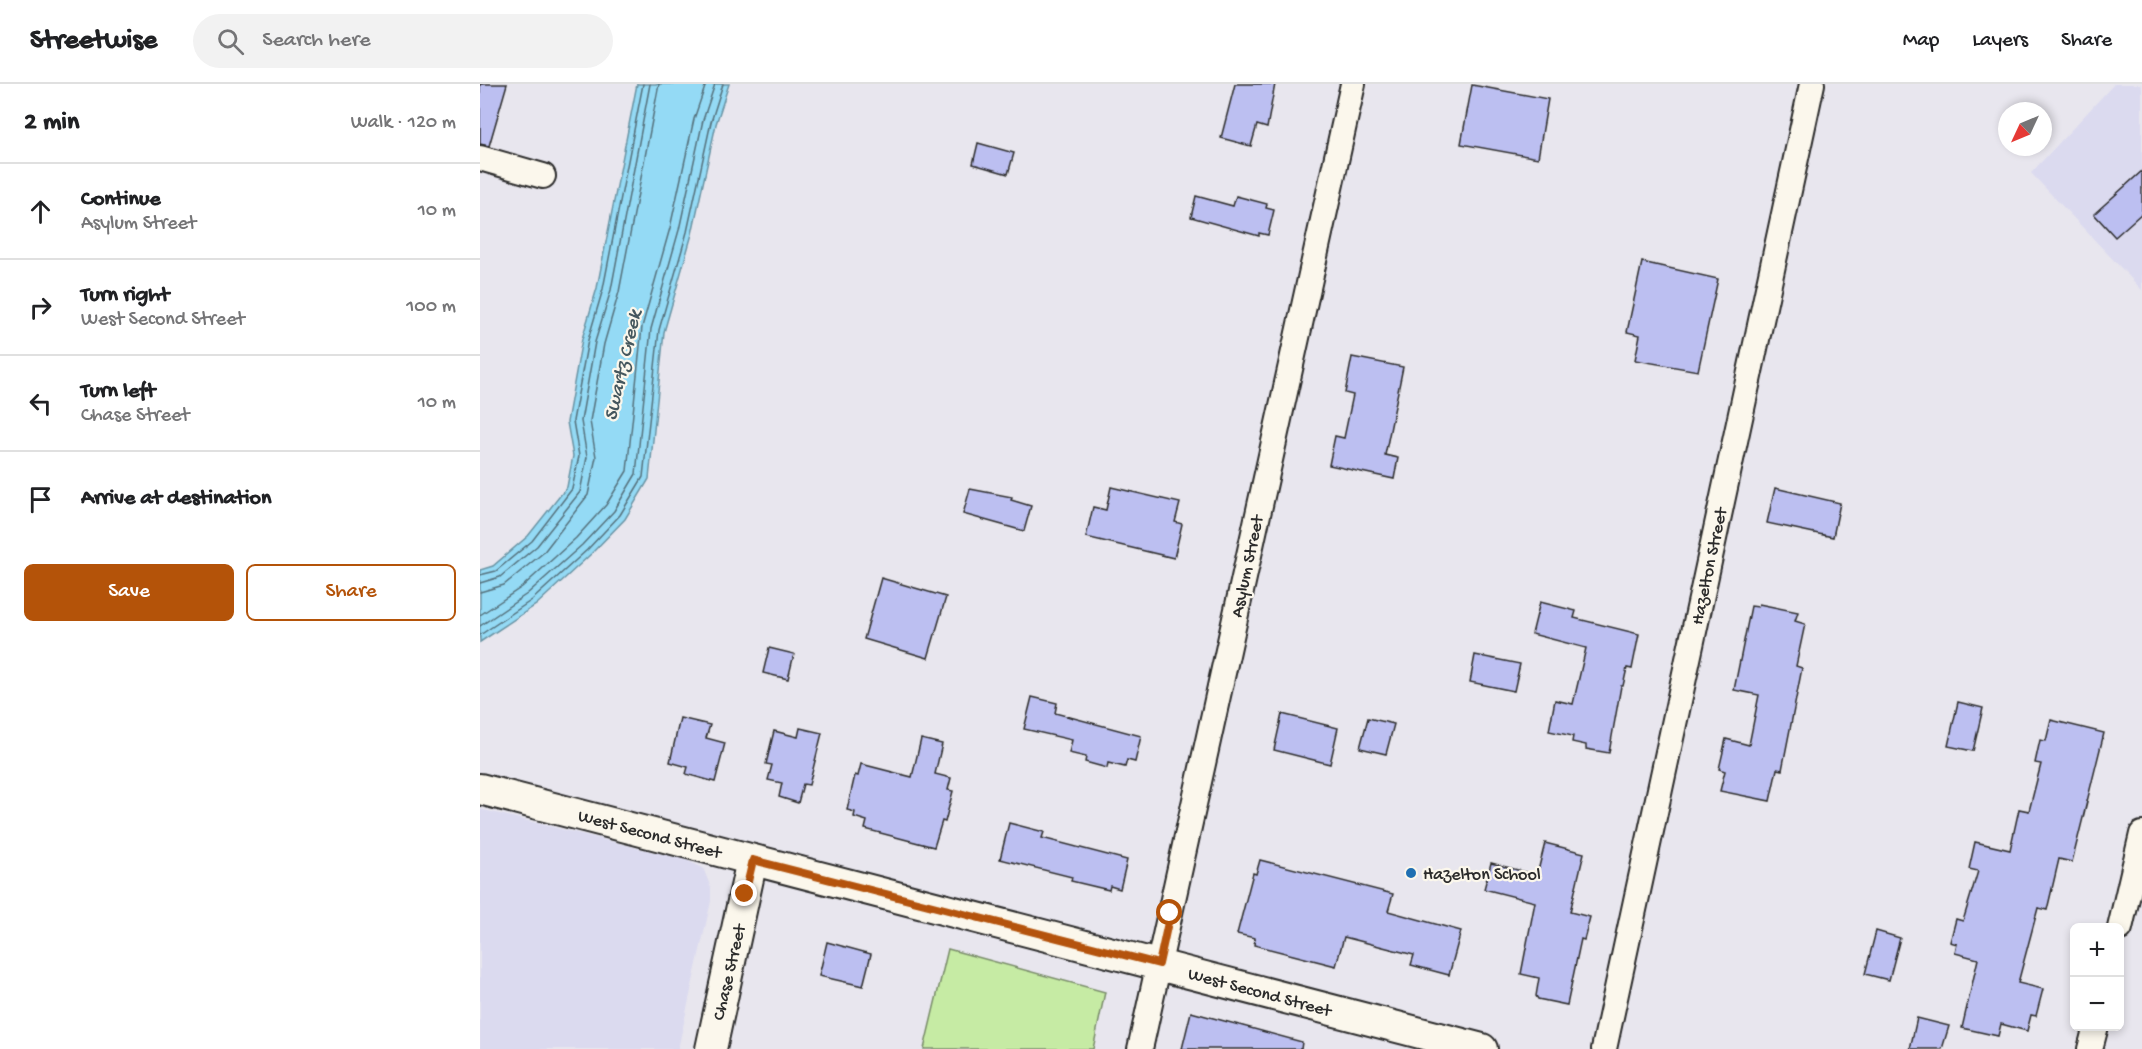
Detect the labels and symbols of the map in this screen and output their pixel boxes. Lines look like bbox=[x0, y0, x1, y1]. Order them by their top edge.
north arrow bbox=[1998, 102, 2052, 156]
water label: Swartz Creek bbox=[601, 307, 649, 423]
street label: Hazelton Street bbox=[1688, 505, 1733, 627]
street label: Asylum Street bbox=[1227, 512, 1270, 619]
street label: West Second Street bbox=[575, 806, 725, 865]
place label: Hazelton School bbox=[1423, 865, 1541, 886]
marker: Hazelton School bbox=[1404, 866, 1418, 880]
route end bbox=[731, 880, 757, 906]
route start bbox=[1156, 899, 1182, 925]
street label: Chase Street bbox=[709, 921, 752, 1022]
street label: West Second Street bbox=[1185, 964, 1335, 1023]

